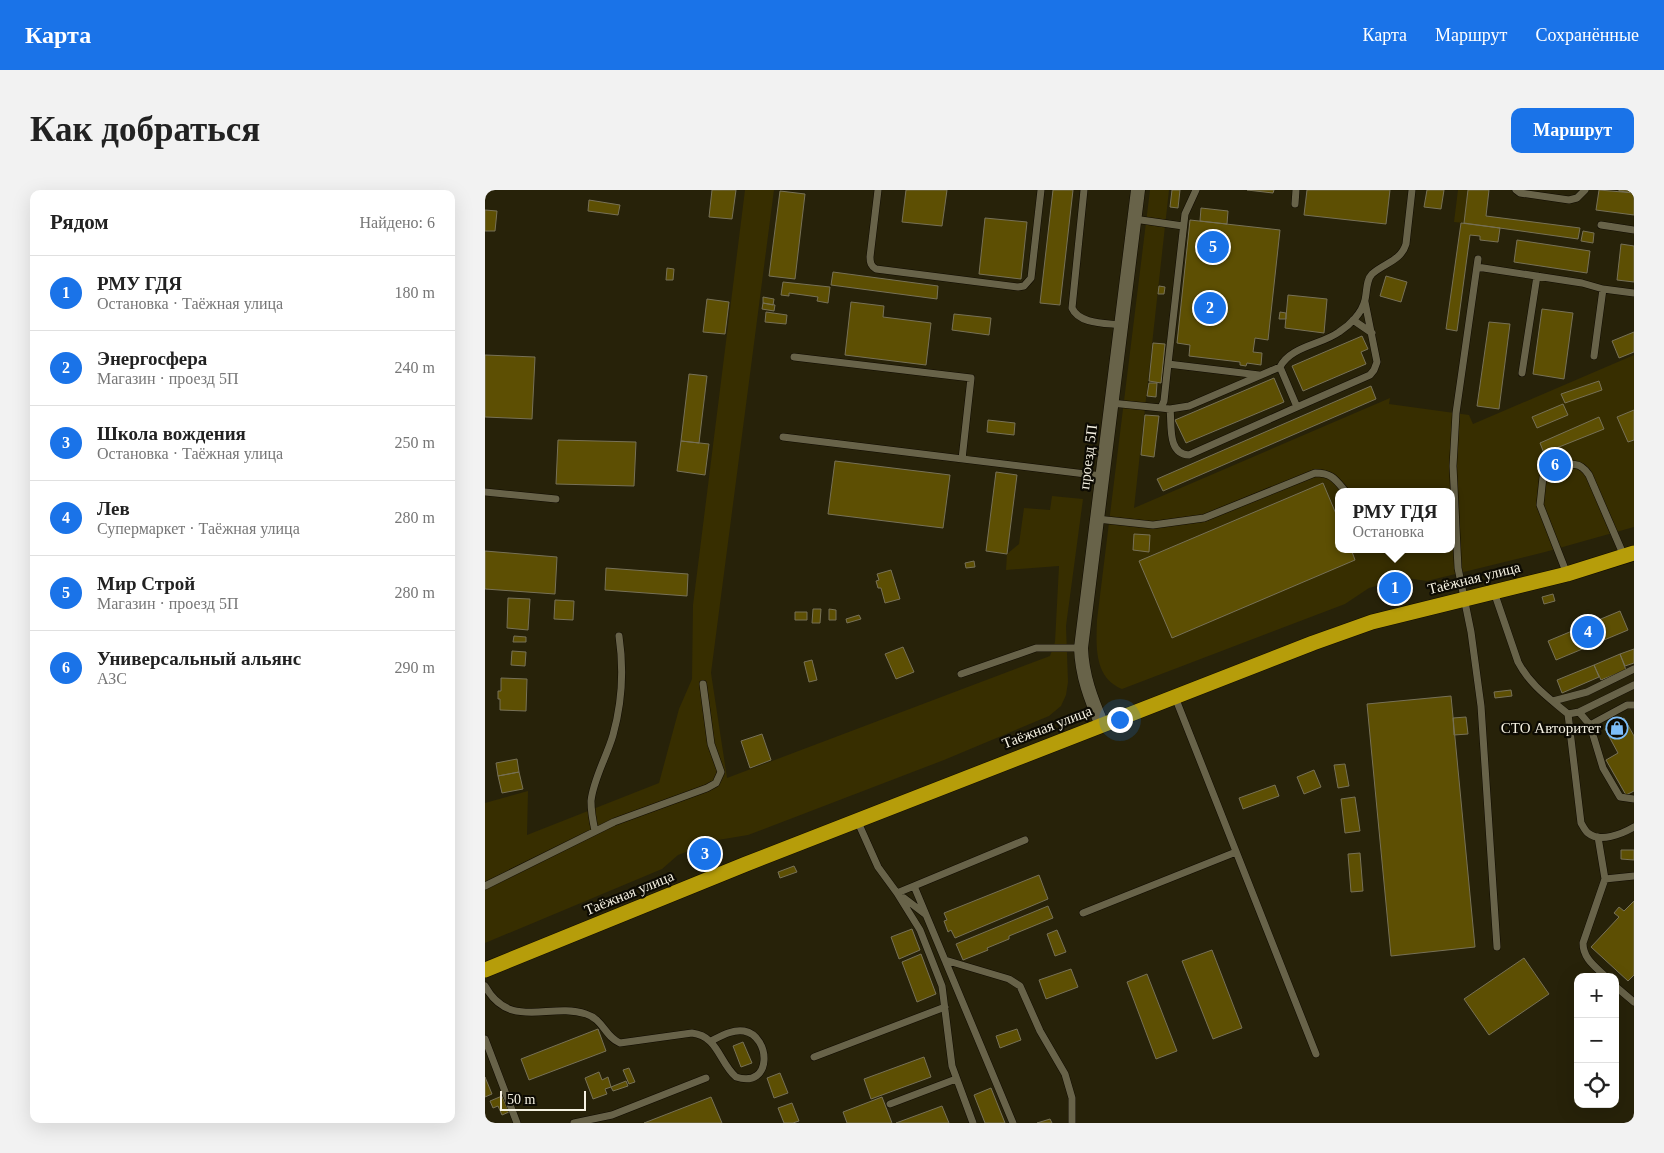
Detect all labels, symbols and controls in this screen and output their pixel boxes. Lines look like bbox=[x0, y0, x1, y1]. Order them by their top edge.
text: Карта bbox=[25, 22, 91, 48]
text: Карта bbox=[1362, 25, 1407, 45]
text: Маршрут bbox=[1435, 25, 1507, 45]
text: Сохранённые bbox=[1535, 25, 1639, 45]
button: Маршрут bbox=[1511, 108, 1634, 153]
text: Как добраться bbox=[30, 110, 260, 149]
text: Рядом bbox=[50, 210, 109, 234]
text: Найдено: 6 bbox=[360, 214, 435, 231]
pin: 5 bbox=[1197, 228, 1229, 266]
text: РМУ ГДЯ bbox=[97, 273, 182, 294]
text: 1 bbox=[62, 284, 70, 301]
text: 180 m bbox=[395, 284, 435, 301]
pin: 2 bbox=[1194, 289, 1226, 327]
text: Остановка · Таёжная улица bbox=[97, 295, 283, 312]
text: Энергосфера bbox=[97, 348, 207, 369]
text: 2 bbox=[62, 359, 70, 376]
text: 240 m bbox=[395, 359, 435, 376]
text: Магазин · проезд 5П bbox=[97, 370, 239, 387]
text: Школа вождения bbox=[97, 423, 246, 444]
street label: проезд 5П bbox=[1076, 423, 1100, 490]
text: 3 bbox=[62, 434, 70, 451]
text: 250 m bbox=[395, 434, 435, 451]
text: Остановка · Таёжная улица bbox=[97, 445, 283, 462]
pin: 6 bbox=[1539, 446, 1571, 484]
popup bbox=[1335, 488, 1455, 553]
text: Лев bbox=[97, 498, 130, 519]
text: РМУ ГДЯ bbox=[1352, 501, 1438, 522]
text: 4 bbox=[62, 509, 70, 526]
text: 280 m bbox=[395, 509, 435, 526]
text: Супермаркет · Таёжная улица bbox=[97, 520, 300, 537]
text: Остановка bbox=[1352, 523, 1424, 540]
street label: Таёжная улица bbox=[1426, 559, 1522, 597]
pin: 1 bbox=[1379, 569, 1411, 607]
text: Мир Строй bbox=[97, 573, 195, 594]
text: 5 bbox=[62, 584, 70, 601]
text: 280 m bbox=[395, 584, 435, 601]
text: Магазин · проезд 5П bbox=[97, 595, 239, 612]
pin: 4 bbox=[1572, 613, 1604, 651]
text: Универсальный альянс bbox=[97, 648, 301, 669]
text: 6 bbox=[62, 659, 70, 676]
text: 290 m bbox=[395, 659, 435, 676]
text: АЗС bbox=[97, 670, 127, 687]
street label: Таёжная улица bbox=[1000, 702, 1094, 751]
your location bbox=[1107, 707, 1133, 733]
shop icon: СТО Авторитет bbox=[1605, 716, 1629, 740]
place label: СТО Авторитет bbox=[1501, 720, 1601, 736]
pin: 3 bbox=[689, 835, 721, 873]
street label: Таёжная улица bbox=[582, 868, 676, 918]
map controls bbox=[1574, 973, 1619, 1108]
button: + bbox=[1574, 973, 1619, 1018]
button: − bbox=[1574, 1018, 1619, 1063]
button: locate bbox=[1574, 1063, 1619, 1108]
scale bar bbox=[500, 1088, 586, 1111]
text: 50 m bbox=[507, 1092, 535, 1107]

